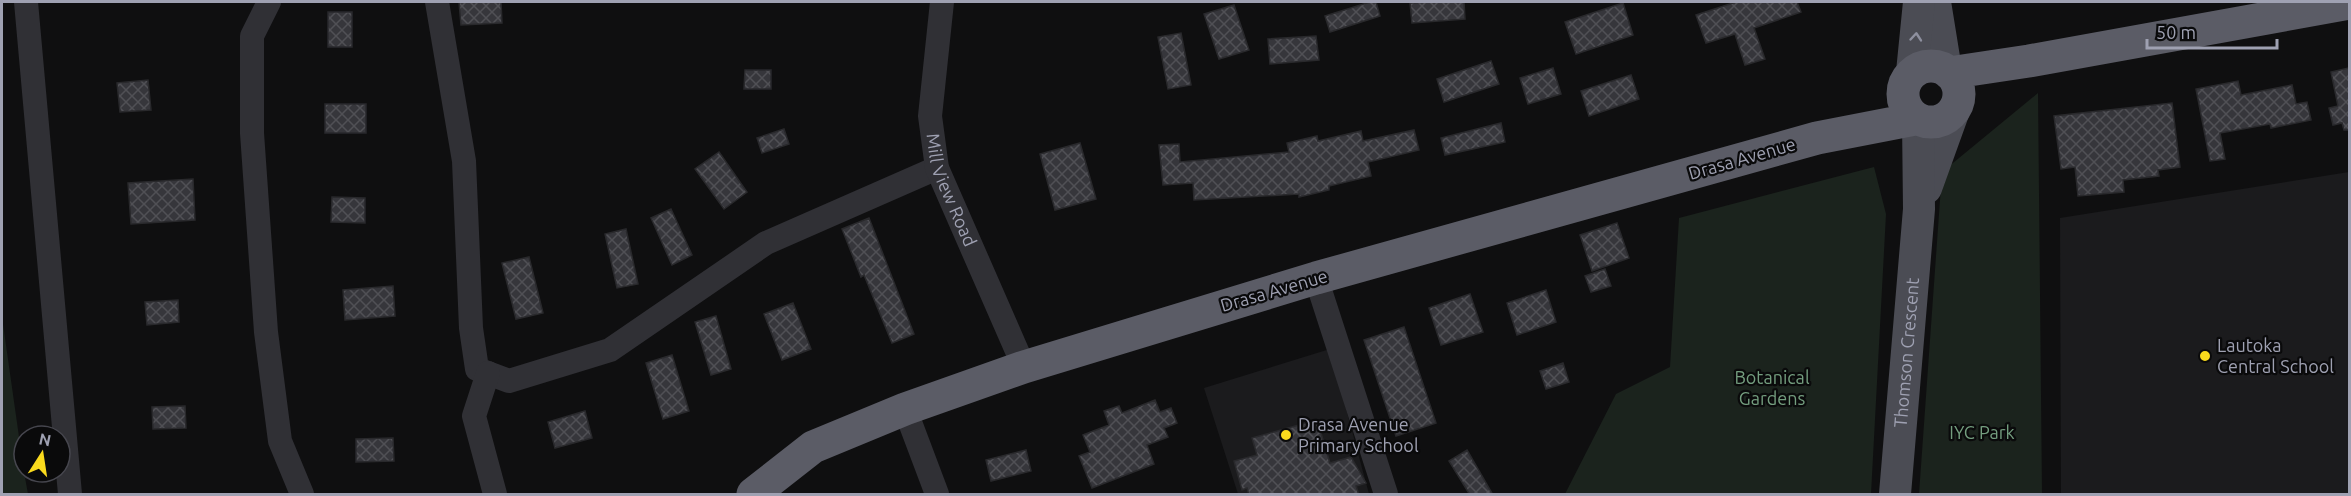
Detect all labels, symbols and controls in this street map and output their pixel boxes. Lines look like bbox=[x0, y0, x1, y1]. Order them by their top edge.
scale bar bbox=[2147, 12, 2278, 50]
text: 50 m bbox=[2156, 22, 2196, 42]
one-way arrow bbox=[1909, 32, 1922, 41]
street label: Mill View Road bbox=[923, 132, 981, 249]
street label: Drasa Avenue bbox=[1686, 133, 1798, 183]
street label: Drasa Avenue bbox=[1218, 265, 1330, 315]
street label: Thomson Crescent bbox=[1890, 277, 1922, 428]
place label: Lautoka Central School bbox=[2217, 335, 2334, 376]
marker: Lautoka Central School bbox=[2198, 349, 2212, 363]
park label: Botanical Gardens bbox=[1734, 367, 1810, 408]
place label: Drasa Avenue Primary School bbox=[1298, 414, 1419, 455]
park label: IYC Park bbox=[1949, 422, 2015, 442]
north arrow bbox=[12, 424, 72, 484]
marker: Drasa Avenue Primary School bbox=[1279, 428, 1293, 442]
text: N bbox=[37, 429, 53, 449]

